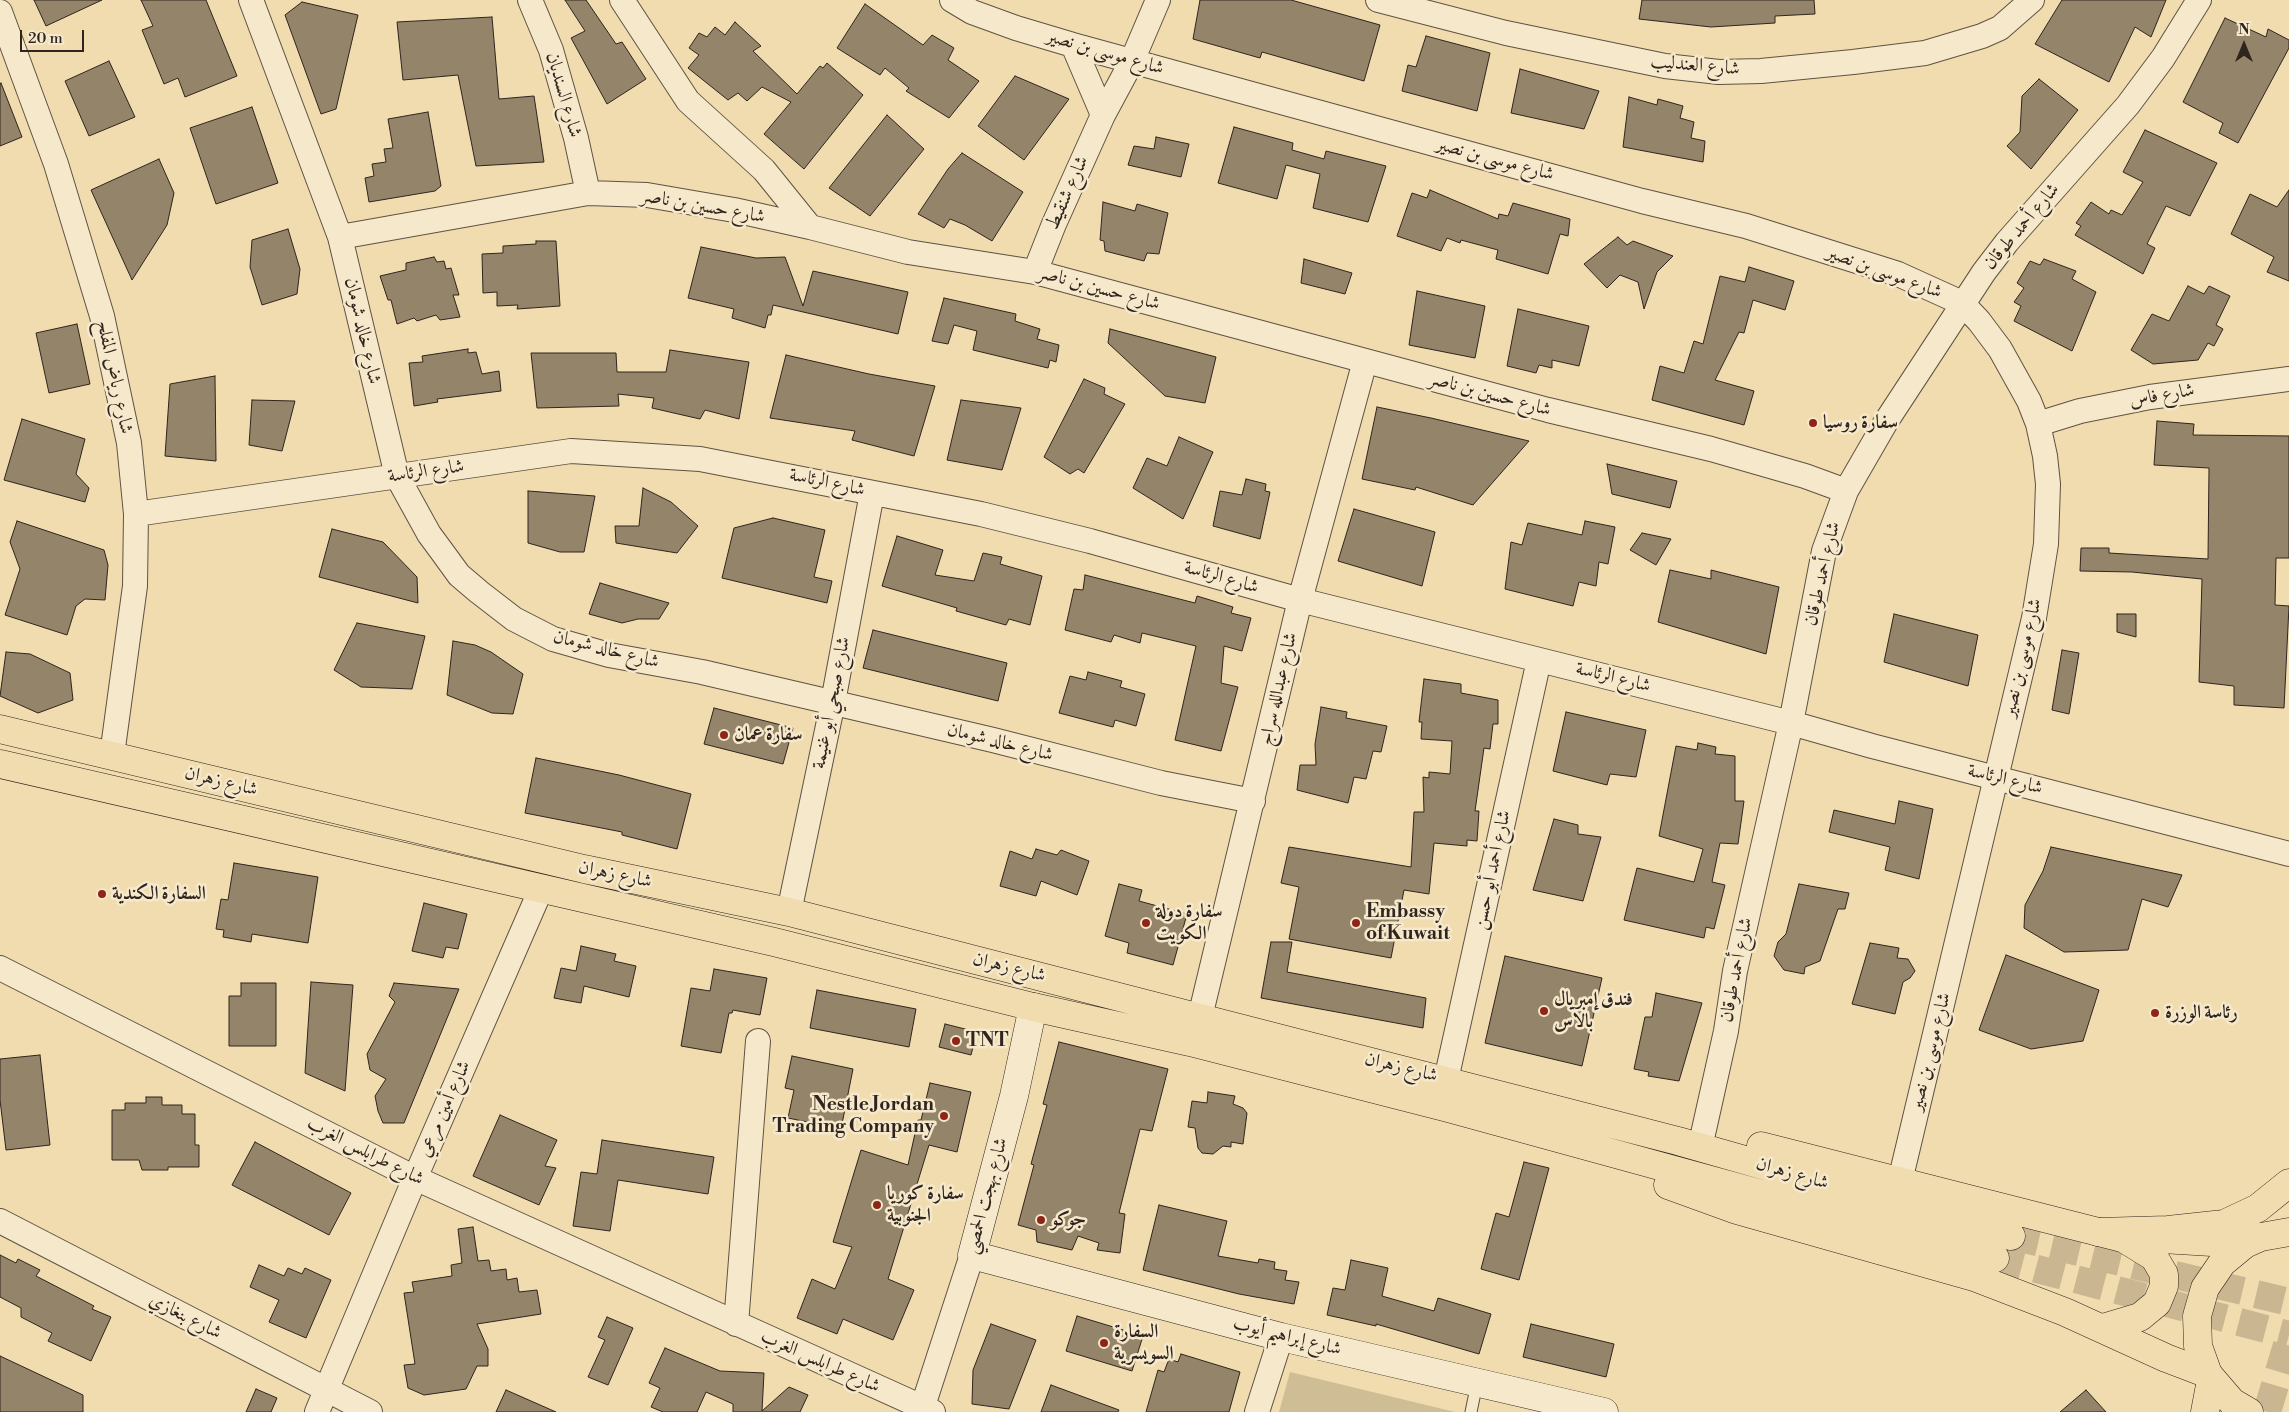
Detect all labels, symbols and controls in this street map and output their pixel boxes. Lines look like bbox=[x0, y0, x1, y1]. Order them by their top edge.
scale bar bbox=[22, 20, 86, 52]
north arrow bbox=[2219, 20, 2269, 70]
text: N bbox=[2238, 21, 2250, 39]
street label: شارع موسى بن نصير bbox=[1044, 25, 1166, 81]
text: 20 m bbox=[28, 29, 63, 48]
street label: شارع السنديان bbox=[540, 50, 586, 140]
street label: شارع العندليب bbox=[1649, 51, 1741, 81]
street label: شارع موسى بن نصير bbox=[1434, 133, 1556, 187]
street label: شارع شنقيط bbox=[1042, 153, 1094, 233]
street label: شارع أحمد طوقان bbox=[1979, 179, 2065, 275]
street label: شارع حسين بن ناصر bbox=[639, 185, 767, 229]
street label: شارع موسى بن نصير bbox=[1823, 242, 1945, 304]
street label: شارع حسين بن ناصر bbox=[1036, 262, 1162, 316]
street label: شارع خالد شومان bbox=[339, 276, 385, 386]
street label: شارع رياض المفلح bbox=[91, 318, 137, 436]
street label: شارع حسين بن ناصر bbox=[1427, 368, 1553, 422]
street label: شارع فاس bbox=[2128, 379, 2196, 413]
place label: سفارة روسيا bbox=[1823, 412, 1898, 434]
marker: سفارة روسيا bbox=[1807, 417, 1819, 429]
street label: شارع الرئاسة bbox=[386, 455, 466, 489]
street label: شارع الرئاسة bbox=[787, 464, 867, 502]
street label: شارع أحمد طوقان bbox=[1800, 520, 1846, 628]
street label: شارع الرئاسة bbox=[1181, 556, 1261, 600]
street label: شارع موسى بن نصير bbox=[1998, 596, 2048, 720]
street label: شارع خالد شومان bbox=[551, 626, 661, 674]
street label: شارع عبدالله سراج bbox=[1255, 630, 1303, 748]
street label: شارع صبحي أبو غنيمة bbox=[808, 635, 856, 771]
street label: شارع الرئاسة bbox=[1573, 658, 1653, 698]
street label: شارع خالد شومان bbox=[945, 719, 1055, 767]
place label: سفارة عمان bbox=[734, 724, 803, 746]
marker: سفارة عمان bbox=[718, 729, 730, 741]
street label: شارع الرئاسة bbox=[1965, 760, 2045, 800]
street label: شارع زهران bbox=[182, 762, 260, 802]
street label: شارع أحمد أبو حسن bbox=[1469, 808, 1517, 932]
street label: شارع زهران bbox=[576, 856, 654, 894]
place label: السفارة الكندية bbox=[112, 883, 206, 905]
marker: السفارة الكندية bbox=[96, 888, 108, 900]
place label: سفارة دولة الكويت bbox=[1156, 901, 1222, 945]
place label: Embassy of Kuwait bbox=[1366, 901, 1450, 945]
street label: شارع أحمد طوقان bbox=[1716, 916, 1758, 1024]
marker: سفارة دولة الكويت bbox=[1140, 917, 1152, 929]
marker: Embassy of Kuwait bbox=[1350, 917, 1362, 929]
street label: شارع زهران bbox=[970, 948, 1048, 988]
place label: فندق إمبريال بالاس bbox=[1554, 989, 1633, 1033]
street label: شارع موسى بن نصير bbox=[1905, 991, 1957, 1113]
place label: رئاسة الوزرة bbox=[2165, 1002, 2238, 1024]
marker: فندق إمبريال بالاس bbox=[1538, 1005, 1550, 1017]
marker: رئاسة الوزرة bbox=[2149, 1007, 2161, 1019]
place label: TNT bbox=[966, 1030, 1009, 1052]
marker: TNT bbox=[950, 1035, 962, 1047]
street label: شارع زهران bbox=[1362, 1048, 1440, 1088]
street label: شارع أمين مرعي bbox=[414, 1057, 476, 1161]
place label: Nestle Jordan Trading Company bbox=[773, 1094, 934, 1138]
marker: Nestle Jordan Trading Company bbox=[938, 1110, 950, 1122]
street label: شارع طرابلس الغرب bbox=[303, 1113, 427, 1191]
street label: شارع بهجت الحمصي bbox=[961, 1135, 1013, 1257]
street label: شارع زهران bbox=[1753, 1153, 1831, 1195]
place label: سفارة كوريا الجنوبية bbox=[887, 1183, 964, 1227]
marker: سفارة كوريا الجنوبية bbox=[871, 1199, 883, 1211]
place label: جوكو bbox=[1051, 1209, 1086, 1231]
marker: جوكو bbox=[1035, 1214, 1047, 1226]
street label: شارع بنغازي bbox=[145, 1289, 225, 1345]
street label: شارع إبراهيم أيوب bbox=[1230, 1313, 1344, 1361]
place label: السفارة السويسرية bbox=[1114, 1321, 1174, 1365]
street label: شارع طرابلس الغرب bbox=[757, 1325, 883, 1399]
marker: السفارة السويسرية bbox=[1098, 1337, 1110, 1349]

